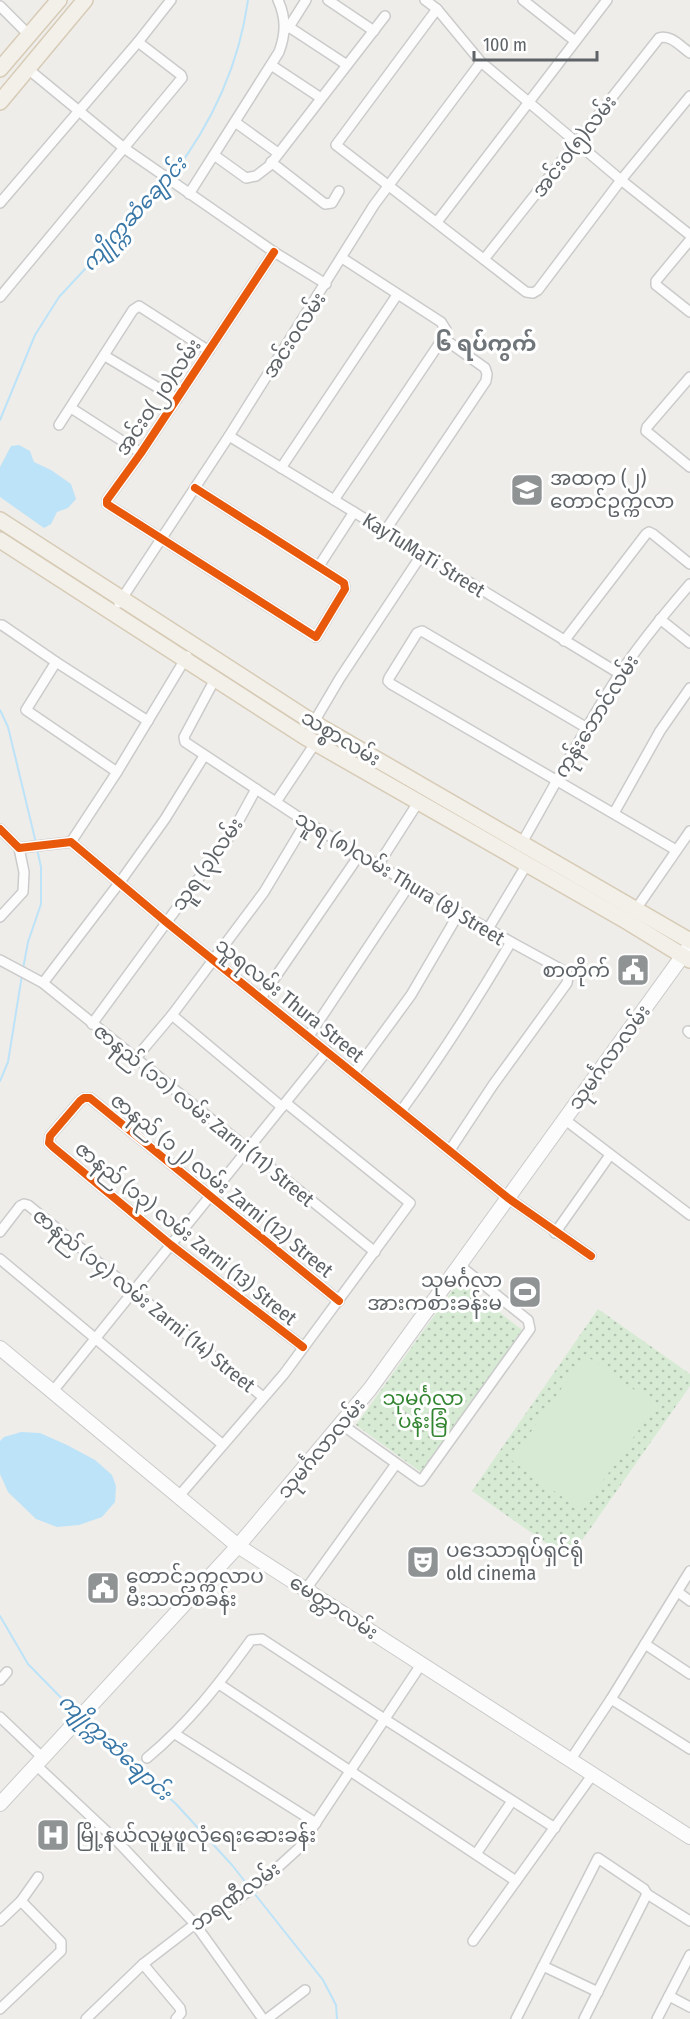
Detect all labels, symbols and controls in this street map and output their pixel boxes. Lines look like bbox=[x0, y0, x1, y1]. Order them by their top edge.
scale bar bbox=[474, 24, 597, 62]
text: 100 m bbox=[483, 34, 527, 56]
street label: အင်းဝ(၅)လမ်း bbox=[525, 89, 624, 204]
water label: ကျိုက္ကဆံချောင်း bbox=[74, 149, 196, 279]
street label: အင်းဝလမ်း bbox=[256, 286, 331, 383]
district label: ၆ ရပ်ကွက် bbox=[436, 328, 536, 361]
street label: အင်းဝ(၂၀)လမ်း bbox=[108, 333, 209, 462]
place label: အထက (၂) တောင်ဥက္ကလာ bbox=[550, 466, 674, 517]
school or university icon: အထက (၂) တောင်ဥက္ကလာ bbox=[509, 472, 545, 508]
street label: KayTuMaTi Street bbox=[358, 508, 490, 603]
street label: ကုန်းဘောင်လမ်း bbox=[547, 649, 648, 785]
street label: သစ္စာလမ်း bbox=[295, 703, 386, 775]
street label: သူရ (၈)လမ်း Thura (8) Street bbox=[288, 804, 511, 955]
street label: သူရ (၃)လမ်း bbox=[165, 812, 252, 918]
street label: သူရလမ်း Thura Street bbox=[208, 931, 371, 1071]
public building icon: စာတိုက် bbox=[615, 952, 651, 988]
place label: စာတိုက် bbox=[542, 956, 610, 987]
street label: သုမင်္ဂလာလမ်း bbox=[561, 999, 659, 1117]
street label: ဇာနည် (၁၁) လမ်း Zarni (11) Street bbox=[86, 1017, 321, 1215]
street label: ဇာနည် (၁၂) လမ်း Zarni (12) Street bbox=[103, 1086, 340, 1286]
street label: ဇာနည် (၁၃) လမ်း Zarni (13) Street bbox=[68, 1135, 303, 1333]
street label: ဇာနည် (၁၄) လမ်း Zarni (14) Street bbox=[26, 1201, 262, 1401]
place label: သုမင်္ဂလာ အားကစားခန်းမ bbox=[367, 1267, 502, 1319]
sports icon: သုမင်္ဂလာ အားကစားခန်းမ bbox=[507, 1274, 543, 1310]
park label: သုမင်္ဂလာ ပန်းခြံ bbox=[382, 1385, 464, 1437]
street label: သုမင်္ဂလာလမ်း bbox=[270, 1392, 374, 1506]
place label: ပဒေသာရုပ်ရှင်ရုံ old cinema bbox=[446, 1536, 584, 1585]
theatre icon: ပဒေသာရုပ်ရှင်ရုံ old cinema bbox=[405, 1544, 441, 1580]
place label: တောင်ဥက္ကလာပ မီးသတ်စခန်း bbox=[126, 1562, 264, 1615]
street label: မေတ္တာလမ်း bbox=[283, 1568, 384, 1648]
public building icon: တောင်ဥက္ကလာပ မီးသတ်စခန်း bbox=[85, 1570, 121, 1606]
water label: ကျိုက္ကဆံချောင်း bbox=[50, 1687, 179, 1810]
hospital icon: မြို့နယ်လူမှုဖူလုံရေးဆေးခန်း bbox=[35, 1817, 71, 1853]
place label: မြို့နယ်လူမှုဖူလုံရေးဆေးခန်း bbox=[76, 1821, 316, 1852]
street label: ဘရဏီလမ်း bbox=[184, 1855, 287, 1939]

